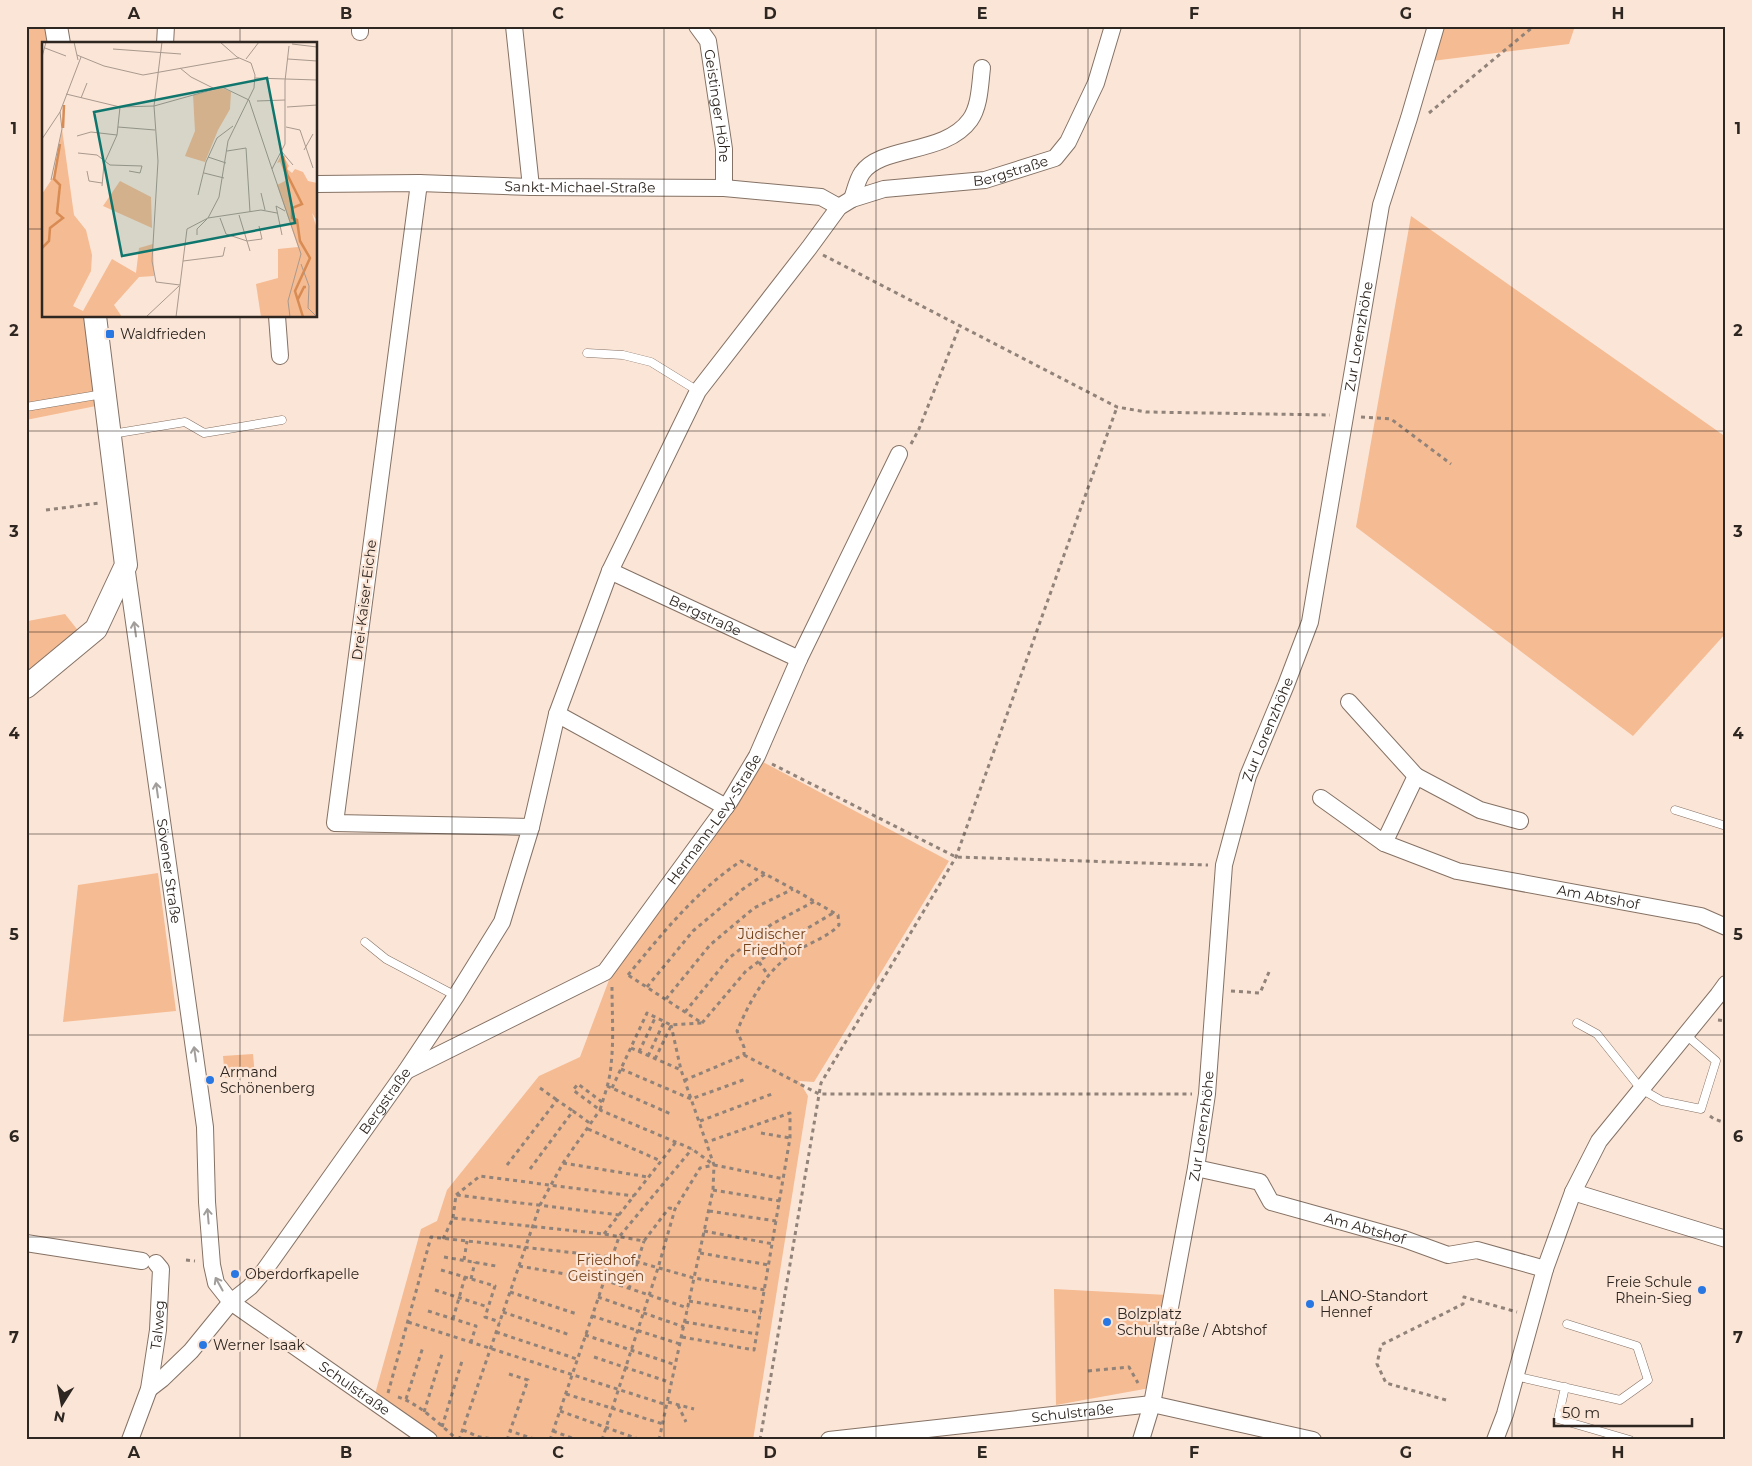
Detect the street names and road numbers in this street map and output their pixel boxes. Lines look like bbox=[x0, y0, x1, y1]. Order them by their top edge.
street label: Geistinger Höhe bbox=[700, 48, 733, 162]
street label: Bergstraße bbox=[972, 152, 1050, 190]
street label: Sankt-Michael-Straße bbox=[504, 177, 656, 197]
street label: Zur Lorenzhöhe bbox=[1340, 280, 1377, 393]
street label: Drei-Kaiser-Eiche bbox=[348, 539, 380, 661]
street label: Bergstraße bbox=[666, 591, 744, 640]
street label: Zur Lorenzhöhe bbox=[1238, 675, 1297, 783]
street label: Hermann-Levy-Straße bbox=[663, 750, 765, 888]
street label: Sövener Straße bbox=[153, 817, 185, 925]
street label: Am Abtshof bbox=[1555, 881, 1642, 914]
street label: Bergstraße bbox=[355, 1064, 415, 1138]
street label: Zur Lorenzhöhe bbox=[1185, 1070, 1218, 1183]
street label: Am Abtshof bbox=[1322, 1208, 1409, 1248]
street label: Talweg bbox=[146, 1300, 168, 1351]
street label: Schulstraße bbox=[315, 1357, 394, 1419]
street label: Schulstraße bbox=[1030, 1399, 1115, 1426]

